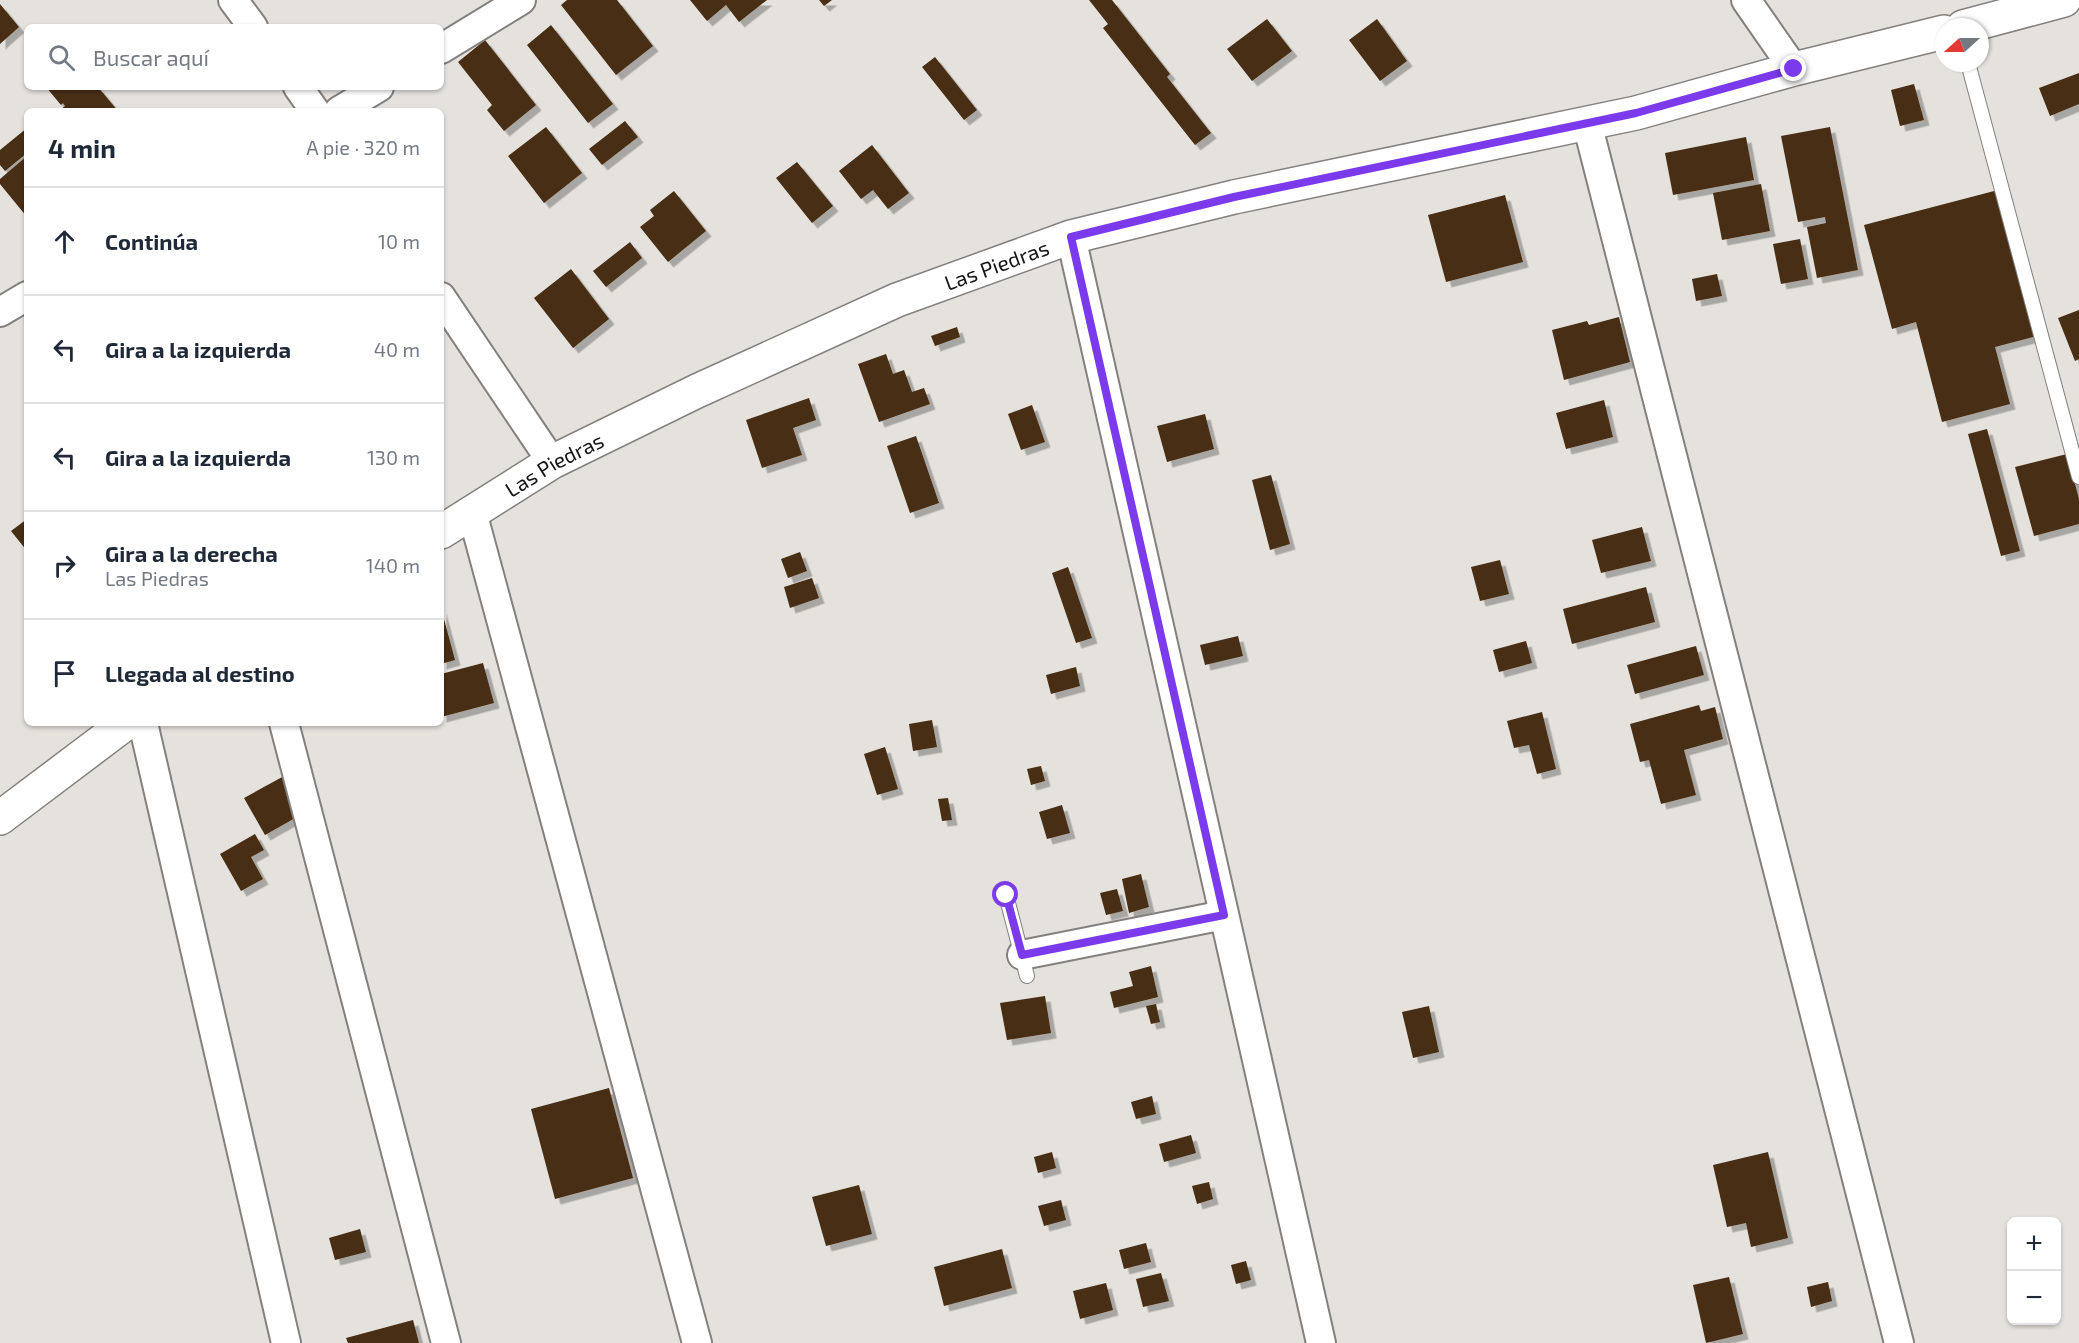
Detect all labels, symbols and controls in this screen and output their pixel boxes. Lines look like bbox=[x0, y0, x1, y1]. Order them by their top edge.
north arrow bbox=[1935, 18, 1989, 72]
search box bbox=[24, 24, 444, 90]
icon: search bbox=[45, 41, 78, 74]
text: Buscar aquí bbox=[93, 44, 209, 70]
route end bbox=[1780, 55, 1806, 81]
text: 4 min bbox=[48, 132, 116, 163]
text: A pie · 320 m bbox=[306, 135, 420, 159]
icon: ahead bbox=[48, 225, 81, 258]
text: Continúa bbox=[105, 228, 198, 254]
text: 10 m bbox=[378, 229, 420, 253]
street label: Las Piedras bbox=[941, 234, 1052, 294]
icon: left bbox=[48, 333, 81, 366]
text: Gira a la izquierda bbox=[105, 336, 291, 362]
text: 40 m bbox=[374, 337, 420, 361]
street label: Las Piedras bbox=[500, 426, 607, 501]
icon: left bbox=[48, 441, 81, 474]
text: Gira a la izquierda bbox=[105, 444, 291, 470]
text: 130 m bbox=[367, 445, 420, 469]
text: Gira a la derecha bbox=[105, 540, 278, 566]
icon: right bbox=[48, 549, 81, 582]
text: 140 m bbox=[366, 553, 420, 577]
text: Las Piedras bbox=[105, 566, 209, 590]
icon: arrive bbox=[48, 657, 81, 690]
text: Llegada al destino bbox=[105, 660, 295, 686]
route start bbox=[992, 881, 1018, 907]
map controls bbox=[2007, 1217, 2061, 1325]
button: + bbox=[2007, 1217, 2061, 1271]
button: − bbox=[2007, 1271, 2061, 1325]

